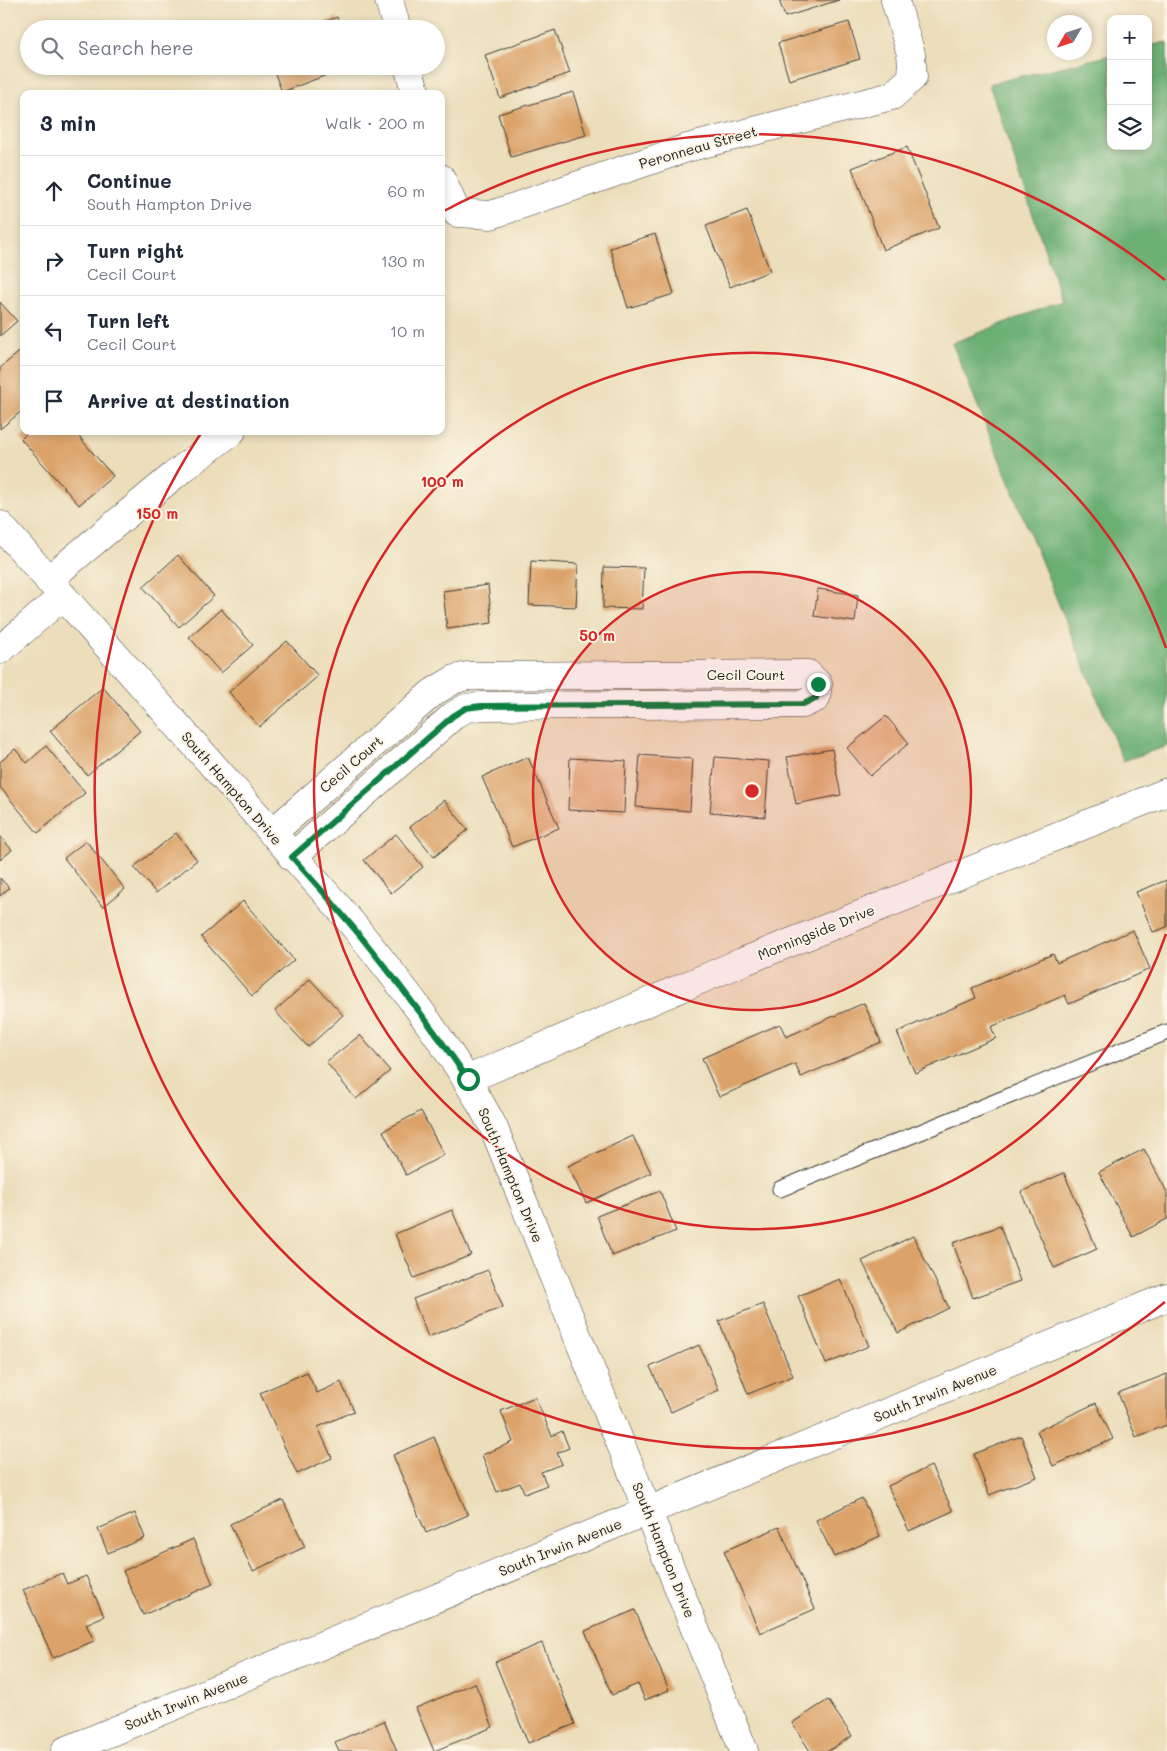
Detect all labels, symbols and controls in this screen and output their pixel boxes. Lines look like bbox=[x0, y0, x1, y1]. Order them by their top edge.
north arrow bbox=[1047, 15, 1092, 60]
map controls bbox=[1107, 15, 1152, 150]
button: + bbox=[1107, 15, 1152, 60]
search box bbox=[20, 20, 445, 75]
icon: search bbox=[38, 34, 66, 62]
text: Search here bbox=[78, 35, 194, 60]
button: − bbox=[1107, 60, 1152, 105]
button: layers bbox=[1107, 105, 1152, 150]
text: 3 min bbox=[40, 109, 96, 136]
text: Walk · 200 m bbox=[325, 112, 425, 133]
street label: Peronneau Street bbox=[637, 121, 759, 173]
text: Continue bbox=[87, 168, 172, 193]
icon: ahead bbox=[40, 177, 68, 205]
text: 60 m bbox=[388, 180, 425, 201]
text: South Hampton Drive bbox=[87, 193, 252, 214]
text: Turn right bbox=[87, 238, 184, 263]
icon: right bbox=[40, 247, 68, 275]
text: 130 m bbox=[381, 250, 425, 271]
text: Cecil Court bbox=[87, 263, 177, 284]
text: Turn left bbox=[87, 308, 170, 333]
icon: left bbox=[40, 317, 68, 345]
text: 10 m bbox=[390, 320, 425, 341]
text: Cecil Court bbox=[87, 333, 177, 354]
icon: arrive bbox=[40, 387, 68, 415]
text: Arrive at destination bbox=[87, 388, 290, 413]
text: 100 m bbox=[420, 471, 464, 491]
text: 150 m bbox=[136, 503, 178, 523]
text: 50 m bbox=[579, 625, 615, 645]
street label: Cecil Court bbox=[707, 665, 785, 684]
route end bbox=[807, 673, 830, 696]
street label: South Hampton Drive bbox=[177, 727, 287, 849]
street label: Cecil Court bbox=[315, 731, 387, 797]
centre of rings bbox=[743, 782, 761, 800]
street label: Morningside Drive bbox=[755, 900, 877, 964]
route start bbox=[457, 1068, 480, 1091]
street label: South Hampton Drive bbox=[474, 1105, 548, 1245]
street label: South Irwin Avenue bbox=[871, 1360, 999, 1426]
street label: South Hampton Drive bbox=[628, 1479, 700, 1621]
street label: South Irwin Avenue bbox=[496, 1514, 624, 1580]
street label: South Irwin Avenue bbox=[122, 1668, 250, 1734]

